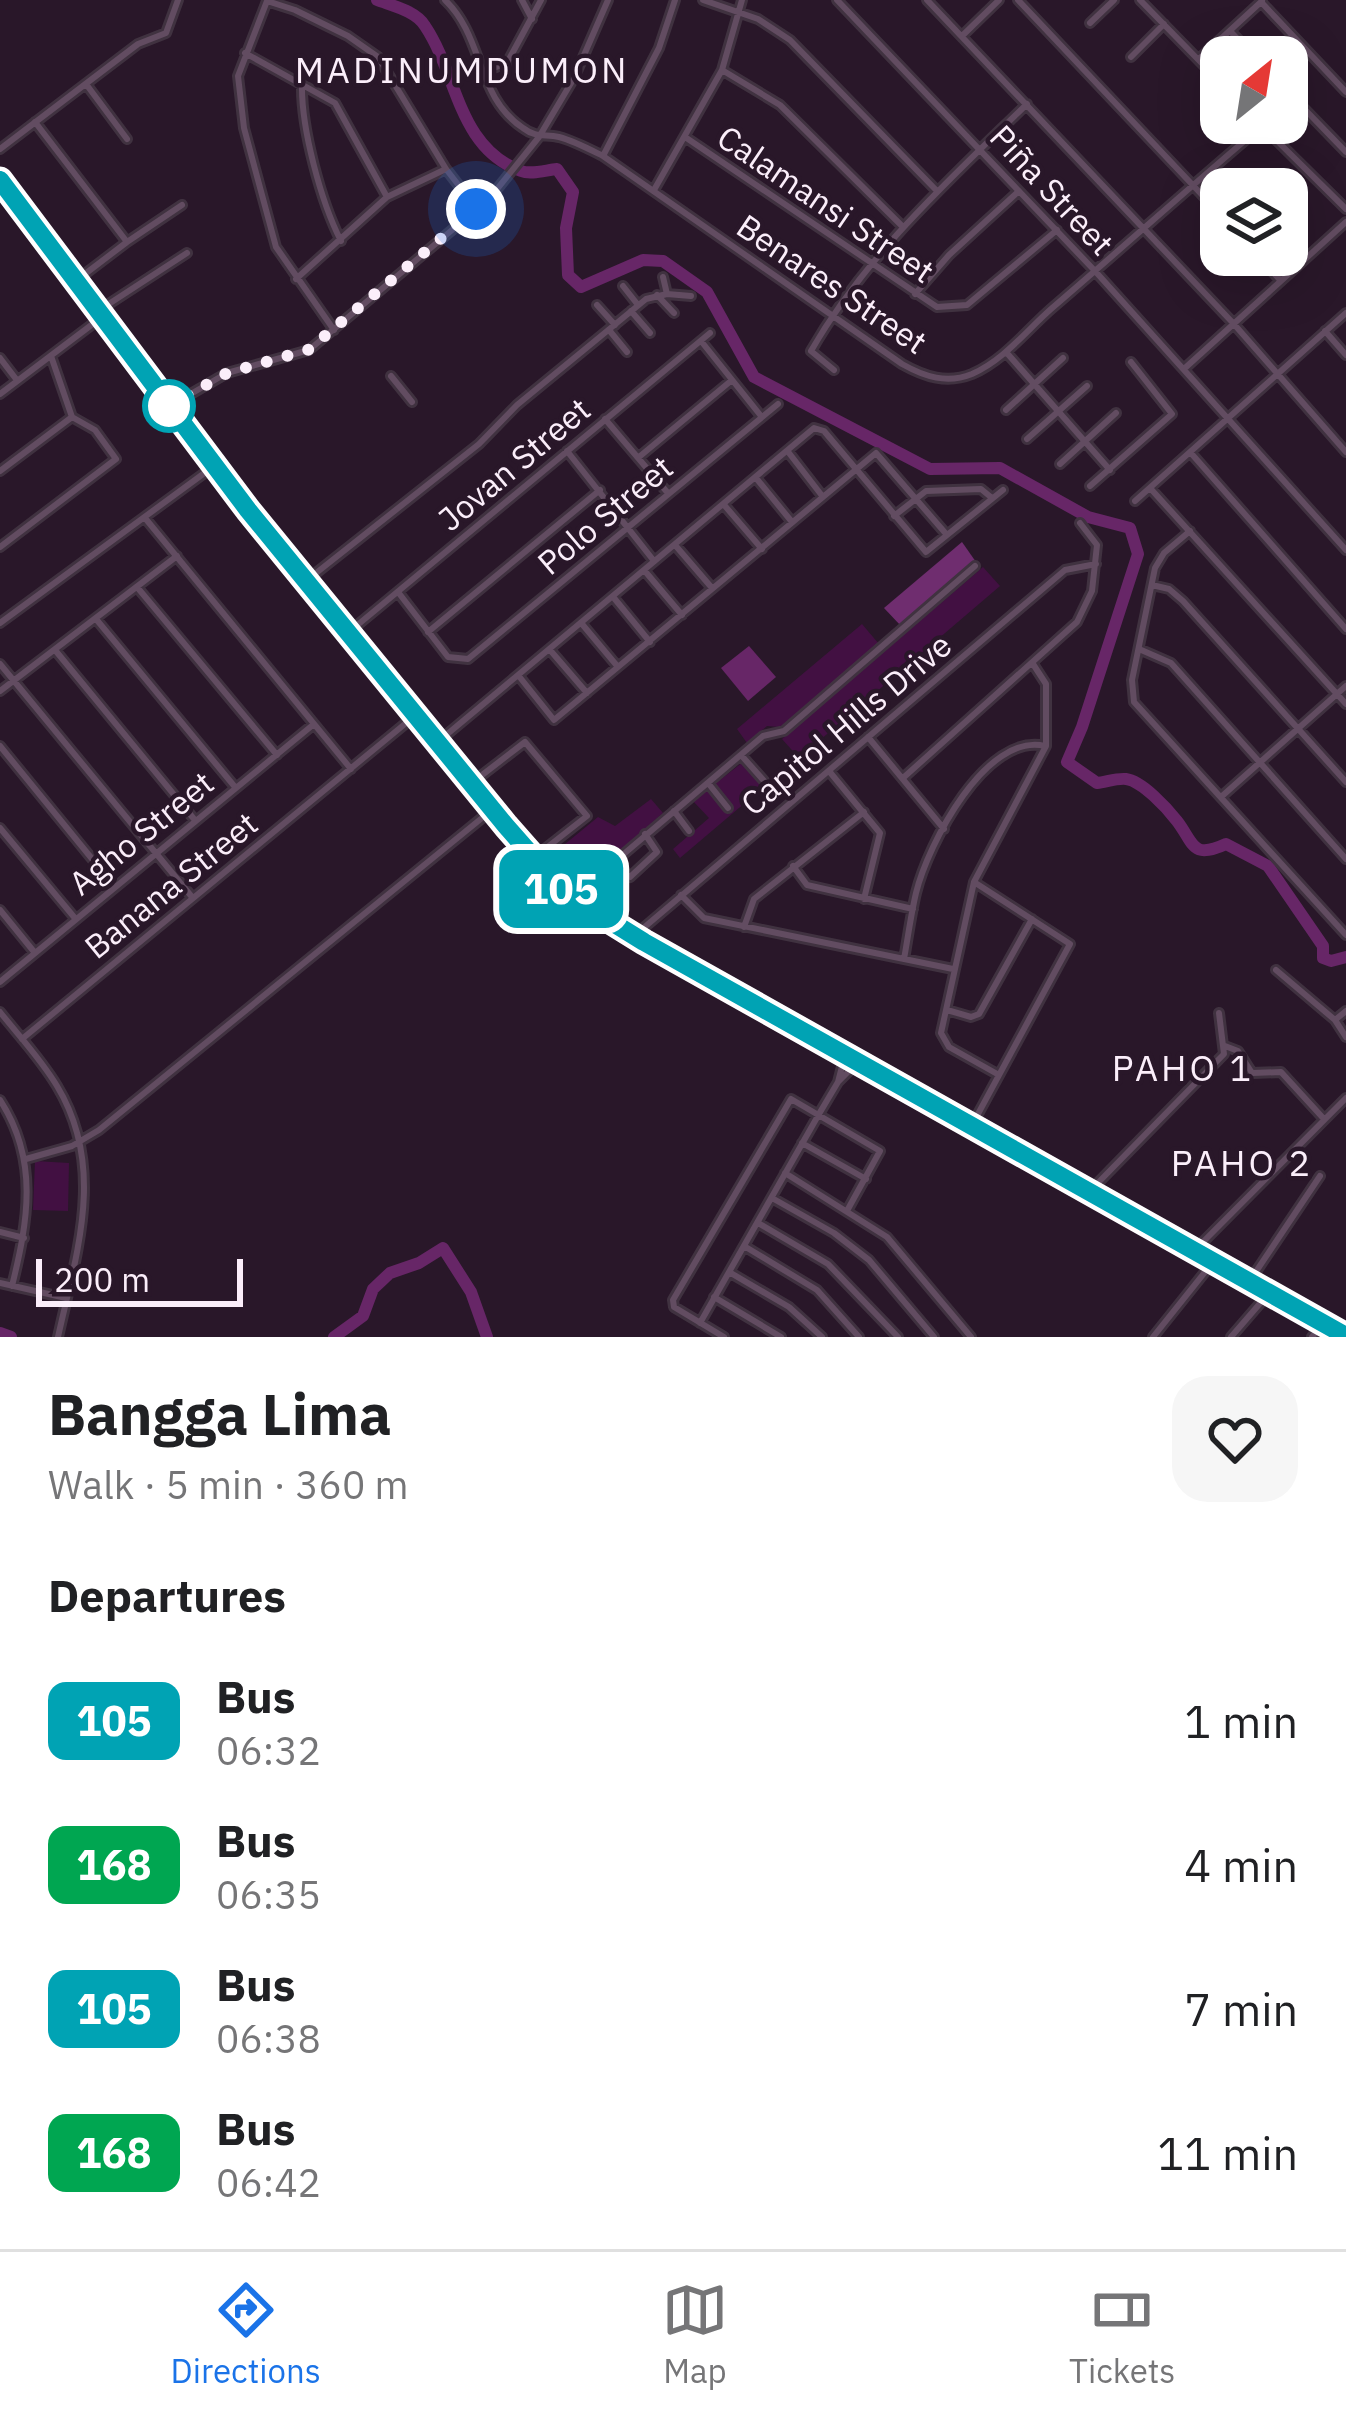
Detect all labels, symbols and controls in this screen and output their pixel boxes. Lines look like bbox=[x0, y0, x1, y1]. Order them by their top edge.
north arrow bbox=[1200, 36, 1308, 144]
map controls bbox=[1200, 36, 1308, 276]
district label: MADINUMDUMON bbox=[295, 46, 629, 93]
street label: Calamansi Street bbox=[710, 115, 943, 292]
street label: Piña Street bbox=[981, 115, 1124, 264]
button: layers bbox=[1200, 168, 1308, 276]
your location bbox=[446, 179, 506, 239]
street label: Benares Street bbox=[729, 204, 936, 363]
unlabelled marker bbox=[144, 381, 194, 431]
street label: Jovan Street bbox=[429, 387, 599, 540]
street label: Polo Street bbox=[528, 446, 681, 584]
street label: Capitol Hills Drive bbox=[731, 623, 960, 824]
street label: Agho Street bbox=[60, 761, 222, 904]
street label: Banana Street bbox=[75, 802, 266, 967]
line badge: 105 bbox=[492, 850, 630, 928]
text: 105 bbox=[523, 861, 599, 916]
district label: PAHO 1 bbox=[1112, 1044, 1254, 1091]
district label: PAHO 2 bbox=[1171, 1139, 1313, 1186]
scale bar bbox=[36, 1253, 243, 1306]
text: 200 m bbox=[54, 1258, 150, 1301]
button: heart bbox=[1172, 1376, 1298, 1502]
text: Bangga Lima bbox=[48, 1377, 391, 1451]
text: Walk · 5 min · 360 m bbox=[48, 1459, 409, 1510]
text: Departures bbox=[48, 1566, 286, 1624]
text: Bus bbox=[216, 1667, 296, 1725]
text: 1 min bbox=[1184, 1692, 1298, 1750]
text: 105 bbox=[76, 1693, 152, 1748]
text: 06:32 bbox=[216, 1725, 321, 1776]
text: Bus bbox=[216, 1811, 296, 1869]
text: 4 min bbox=[1184, 1836, 1298, 1894]
text: 168 bbox=[76, 1837, 152, 1892]
text: 06:35 bbox=[216, 1869, 321, 1920]
text: Bus bbox=[216, 1955, 296, 2013]
text: 7 min bbox=[1184, 1980, 1298, 2038]
text: 105 bbox=[76, 1981, 152, 2036]
text: 06:38 bbox=[216, 2013, 321, 2064]
text: Bus bbox=[216, 2099, 296, 2157]
text: 11 min bbox=[1157, 2124, 1298, 2182]
text: 168 bbox=[76, 2125, 152, 2180]
text: 06:42 bbox=[216, 2157, 321, 2208]
tab: Directions bbox=[171, 2277, 321, 2392]
tab: Map bbox=[662, 2277, 728, 2392]
tab: Tickets bbox=[1069, 2277, 1175, 2392]

